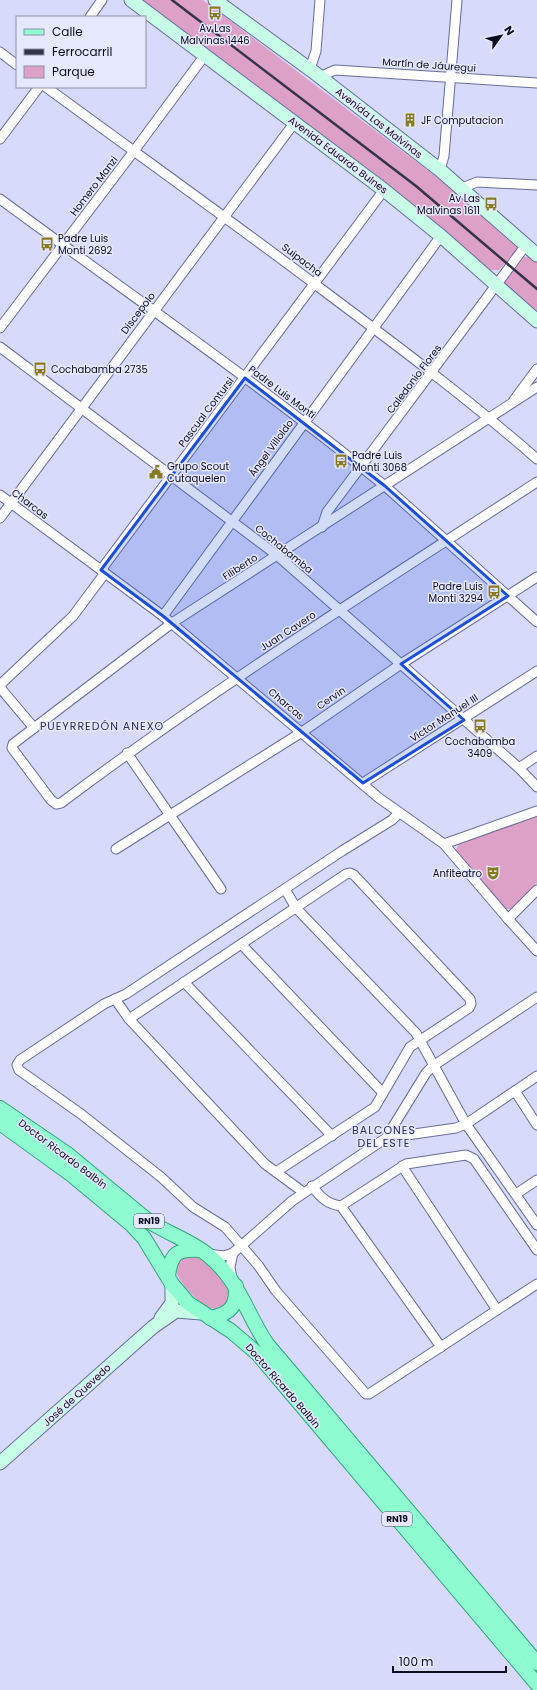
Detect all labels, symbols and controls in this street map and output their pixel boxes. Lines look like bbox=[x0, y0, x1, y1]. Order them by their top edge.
bus stop icon: Av Las Malvinas 1446 bbox=[207, 5, 223, 21]
legend bbox=[16, 16, 146, 88]
north arrow bbox=[481, 16, 521, 56]
place label: Av Las Malvinas 1446 bbox=[180, 21, 250, 48]
text: Calle bbox=[52, 23, 83, 40]
text: N bbox=[500, 23, 518, 38]
text: Ferrocarril bbox=[52, 43, 112, 60]
street label: Martín de Jáuregui bbox=[382, 54, 476, 76]
text: Parque bbox=[52, 63, 95, 80]
street label: Avenida Las Malvinas bbox=[332, 84, 426, 162]
building icon: JF Computacion bbox=[402, 112, 418, 128]
street label: Avenida Eduardo Bulnes bbox=[285, 113, 391, 197]
place label: JF Computacion bbox=[421, 113, 503, 128]
street label: Homero Manzi bbox=[67, 153, 121, 219]
place label: Av Las Malvinas 1611 bbox=[417, 191, 480, 218]
bus stop icon: Av Las Malvinas 1611 bbox=[483, 196, 499, 212]
place label: Padre Luis Monti 2692 bbox=[58, 231, 113, 258]
bus stop icon: Padre Luis Monti 2692 bbox=[39, 236, 55, 252]
street label: Suipacha bbox=[279, 240, 325, 280]
street label: Discepolo bbox=[117, 289, 159, 337]
street label: Caledonio Flores bbox=[383, 341, 445, 417]
bus stop icon: Cochabamba 2735 bbox=[32, 361, 48, 377]
place label: Cochabamba 2735 bbox=[51, 362, 148, 377]
street label: Padre Luis Monti bbox=[245, 362, 319, 422]
street label: Pascual Contursi bbox=[175, 374, 237, 450]
street label: Ángel Villoldo bbox=[245, 416, 297, 480]
place label: Padre Luis Monti 3068 bbox=[352, 448, 407, 475]
bus stop icon: Padre Luis Monti 3068 bbox=[333, 453, 349, 469]
place label: Grupo Scout Cutaquelen bbox=[167, 459, 229, 486]
public building icon: Grupo Scout Cutaquelen bbox=[148, 464, 164, 480]
street label: Charcas bbox=[8, 485, 52, 523]
street label: Cochabamba bbox=[252, 521, 316, 577]
street label: Filiberto bbox=[219, 550, 261, 584]
place label: Padre Luis Monti 3294 bbox=[429, 579, 483, 606]
bus stop icon: Padre Luis Monti 3294 bbox=[486, 584, 502, 600]
street label: Juan Cavero bbox=[257, 607, 319, 655]
street label: Cervin bbox=[313, 683, 349, 713]
street label: Charcas bbox=[265, 685, 307, 723]
street label: Víctor Manuel III bbox=[407, 690, 481, 746]
district label: PUEYRREDÓN ANEXO bbox=[40, 718, 164, 734]
bus stop icon: Cochabamba 3409 bbox=[472, 718, 488, 734]
place label: Cochabamba 3409 bbox=[445, 734, 515, 761]
theatre icon: Anfiteatro bbox=[485, 865, 501, 881]
place label: Anfiteatro bbox=[433, 866, 482, 881]
street label: Doctor Ricardo Balbín bbox=[15, 1116, 111, 1192]
district label: BALCONES DEL ESTE bbox=[352, 1122, 416, 1151]
road number: RN19 bbox=[134, 1214, 164, 1228]
street label: Doctor Ricardo Balbín bbox=[242, 1340, 324, 1432]
street label: José de Quevedo bbox=[40, 1360, 114, 1430]
road number: RN19 bbox=[382, 1512, 412, 1526]
scale bar bbox=[393, 1648, 506, 1674]
text: 100 m bbox=[399, 1653, 433, 1670]

